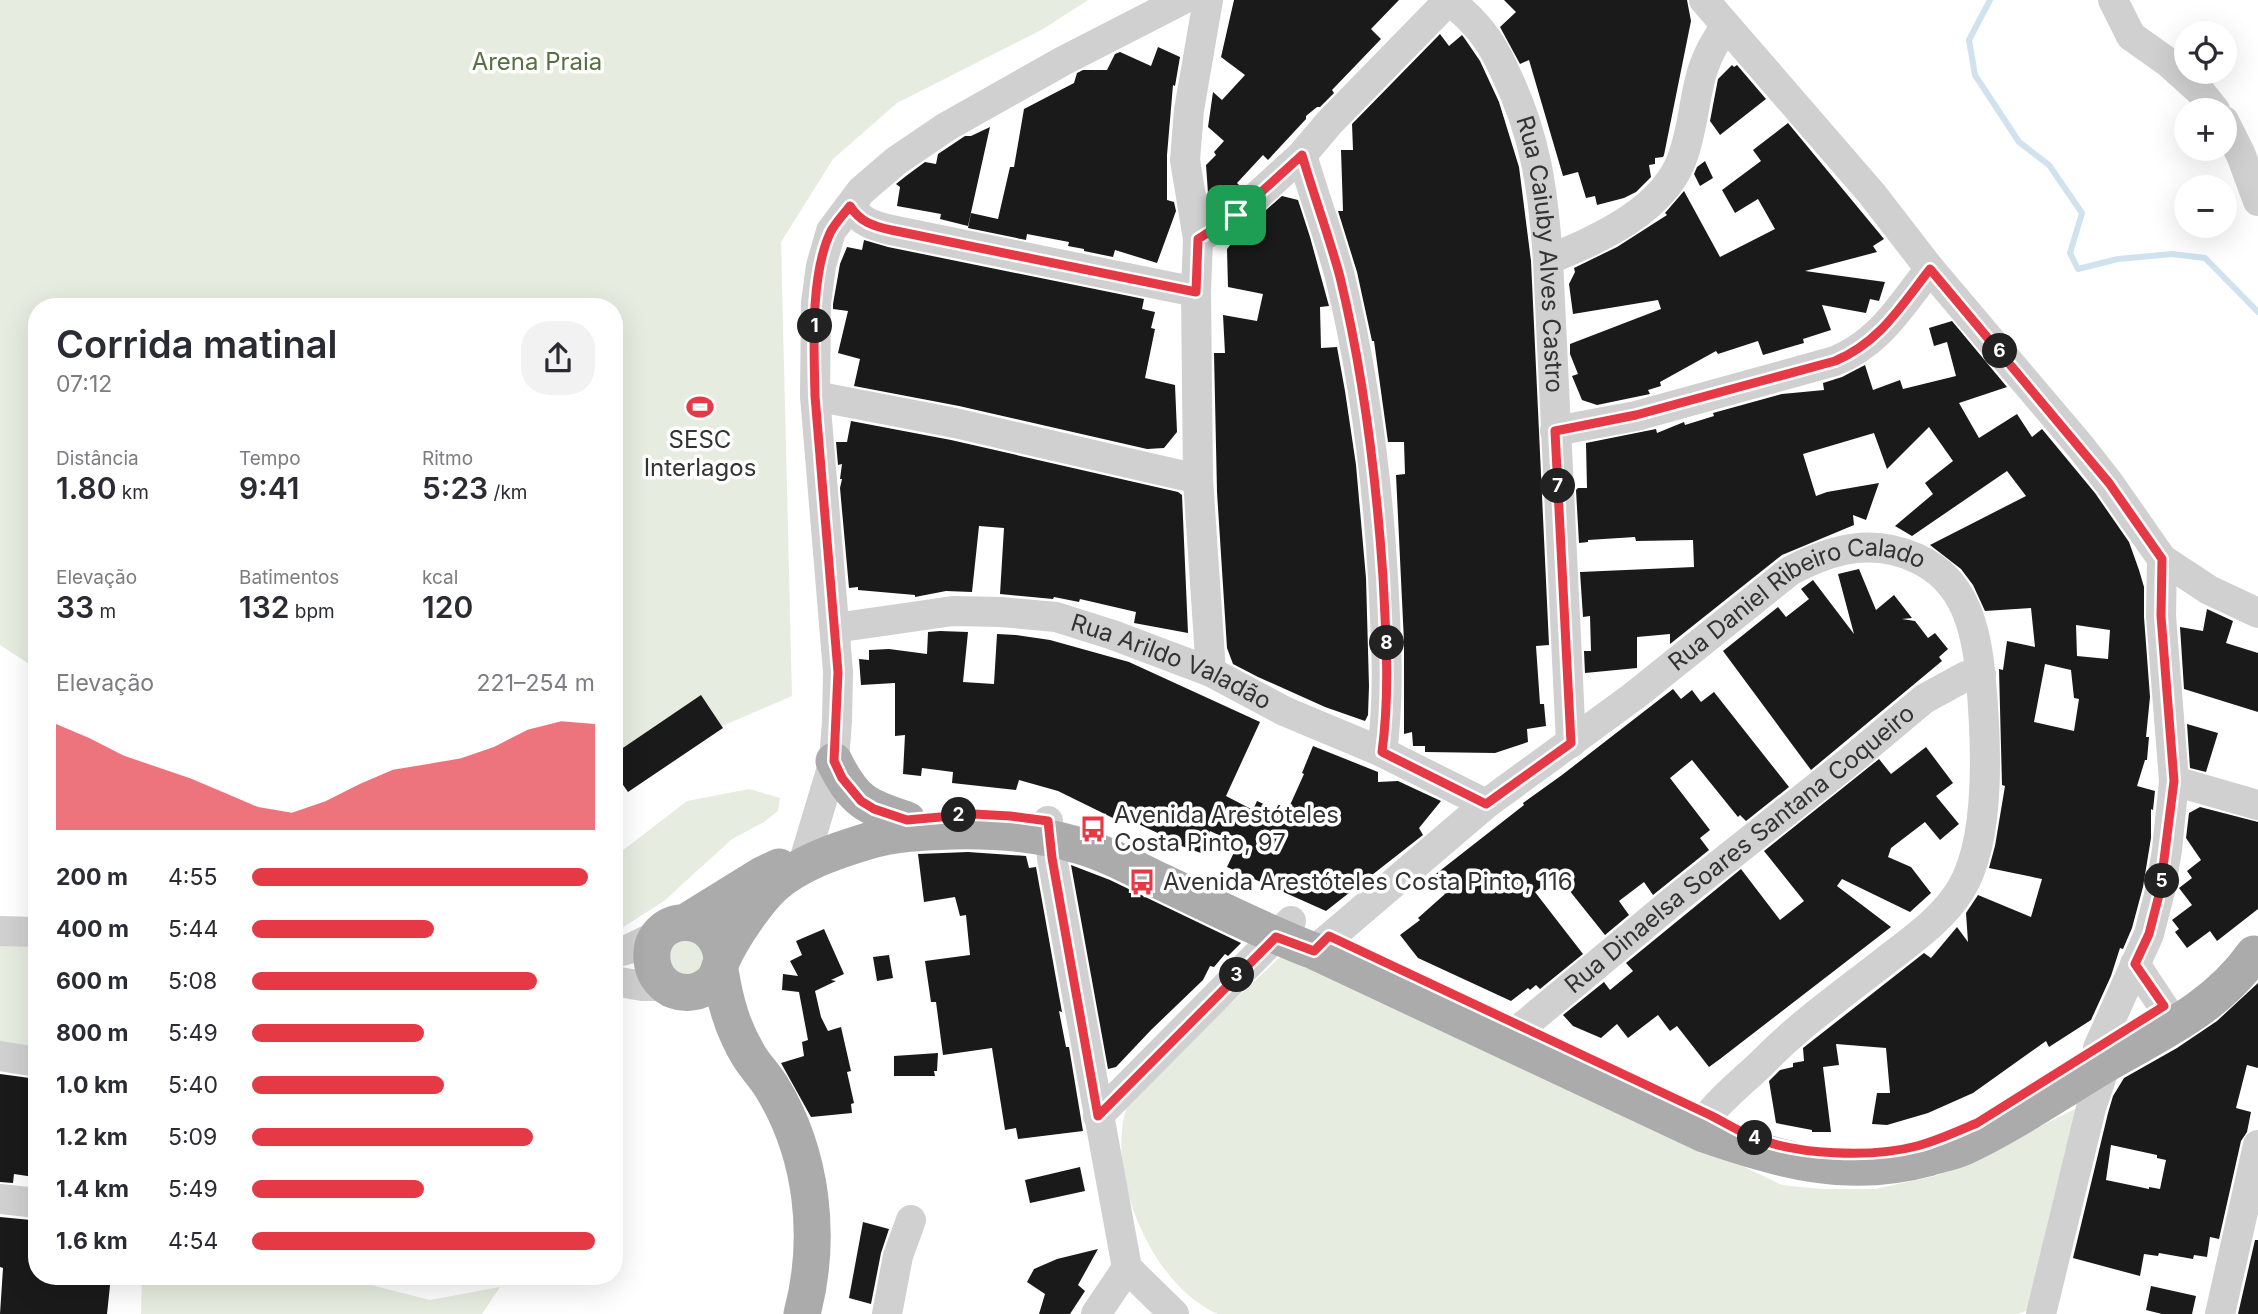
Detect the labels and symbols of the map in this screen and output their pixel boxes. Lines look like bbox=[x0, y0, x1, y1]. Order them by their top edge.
park label: Arena Praia bbox=[472, 47, 602, 76]
street label: Rua Caiuby Alves Castro bbox=[1510, 112, 1569, 394]
pin bbox=[1206, 185, 1266, 245]
pin: 1 bbox=[798, 308, 832, 344]
pin: 6 bbox=[1982, 334, 2018, 368]
sports icon: SESC Interlagos bbox=[685, 392, 715, 422]
place label: SESC Interlagos bbox=[644, 425, 756, 482]
pin: 7 bbox=[1540, 468, 1576, 504]
street label: Rua Daniel Ribeiro Calado bbox=[1662, 532, 1931, 677]
street label: Rua Arildo Valadão bbox=[1068, 608, 1276, 715]
pin: 8 bbox=[1370, 626, 1404, 660]
street label: Rua Dinaelsa Soares Santana Coqueiro bbox=[1559, 698, 1920, 999]
pin: 2 bbox=[942, 798, 976, 832]
place label: Avenida Arestóteles Costa Pinto, 97 bbox=[1114, 800, 1339, 857]
bus stop icon: Avenida Arestóteles Costa Pinto, 97 bbox=[1078, 814, 1108, 844]
pin: 5 bbox=[2144, 864, 2180, 898]
bus stop icon: Avenida Arestóteles Costa Pinto, 116 bbox=[1127, 867, 1157, 897]
place label: Avenida Arestóteles Costa Pinto, 116 bbox=[1163, 867, 1573, 896]
pin: 3 bbox=[1220, 958, 1254, 992]
pin: 4 bbox=[1738, 1120, 1772, 1156]

